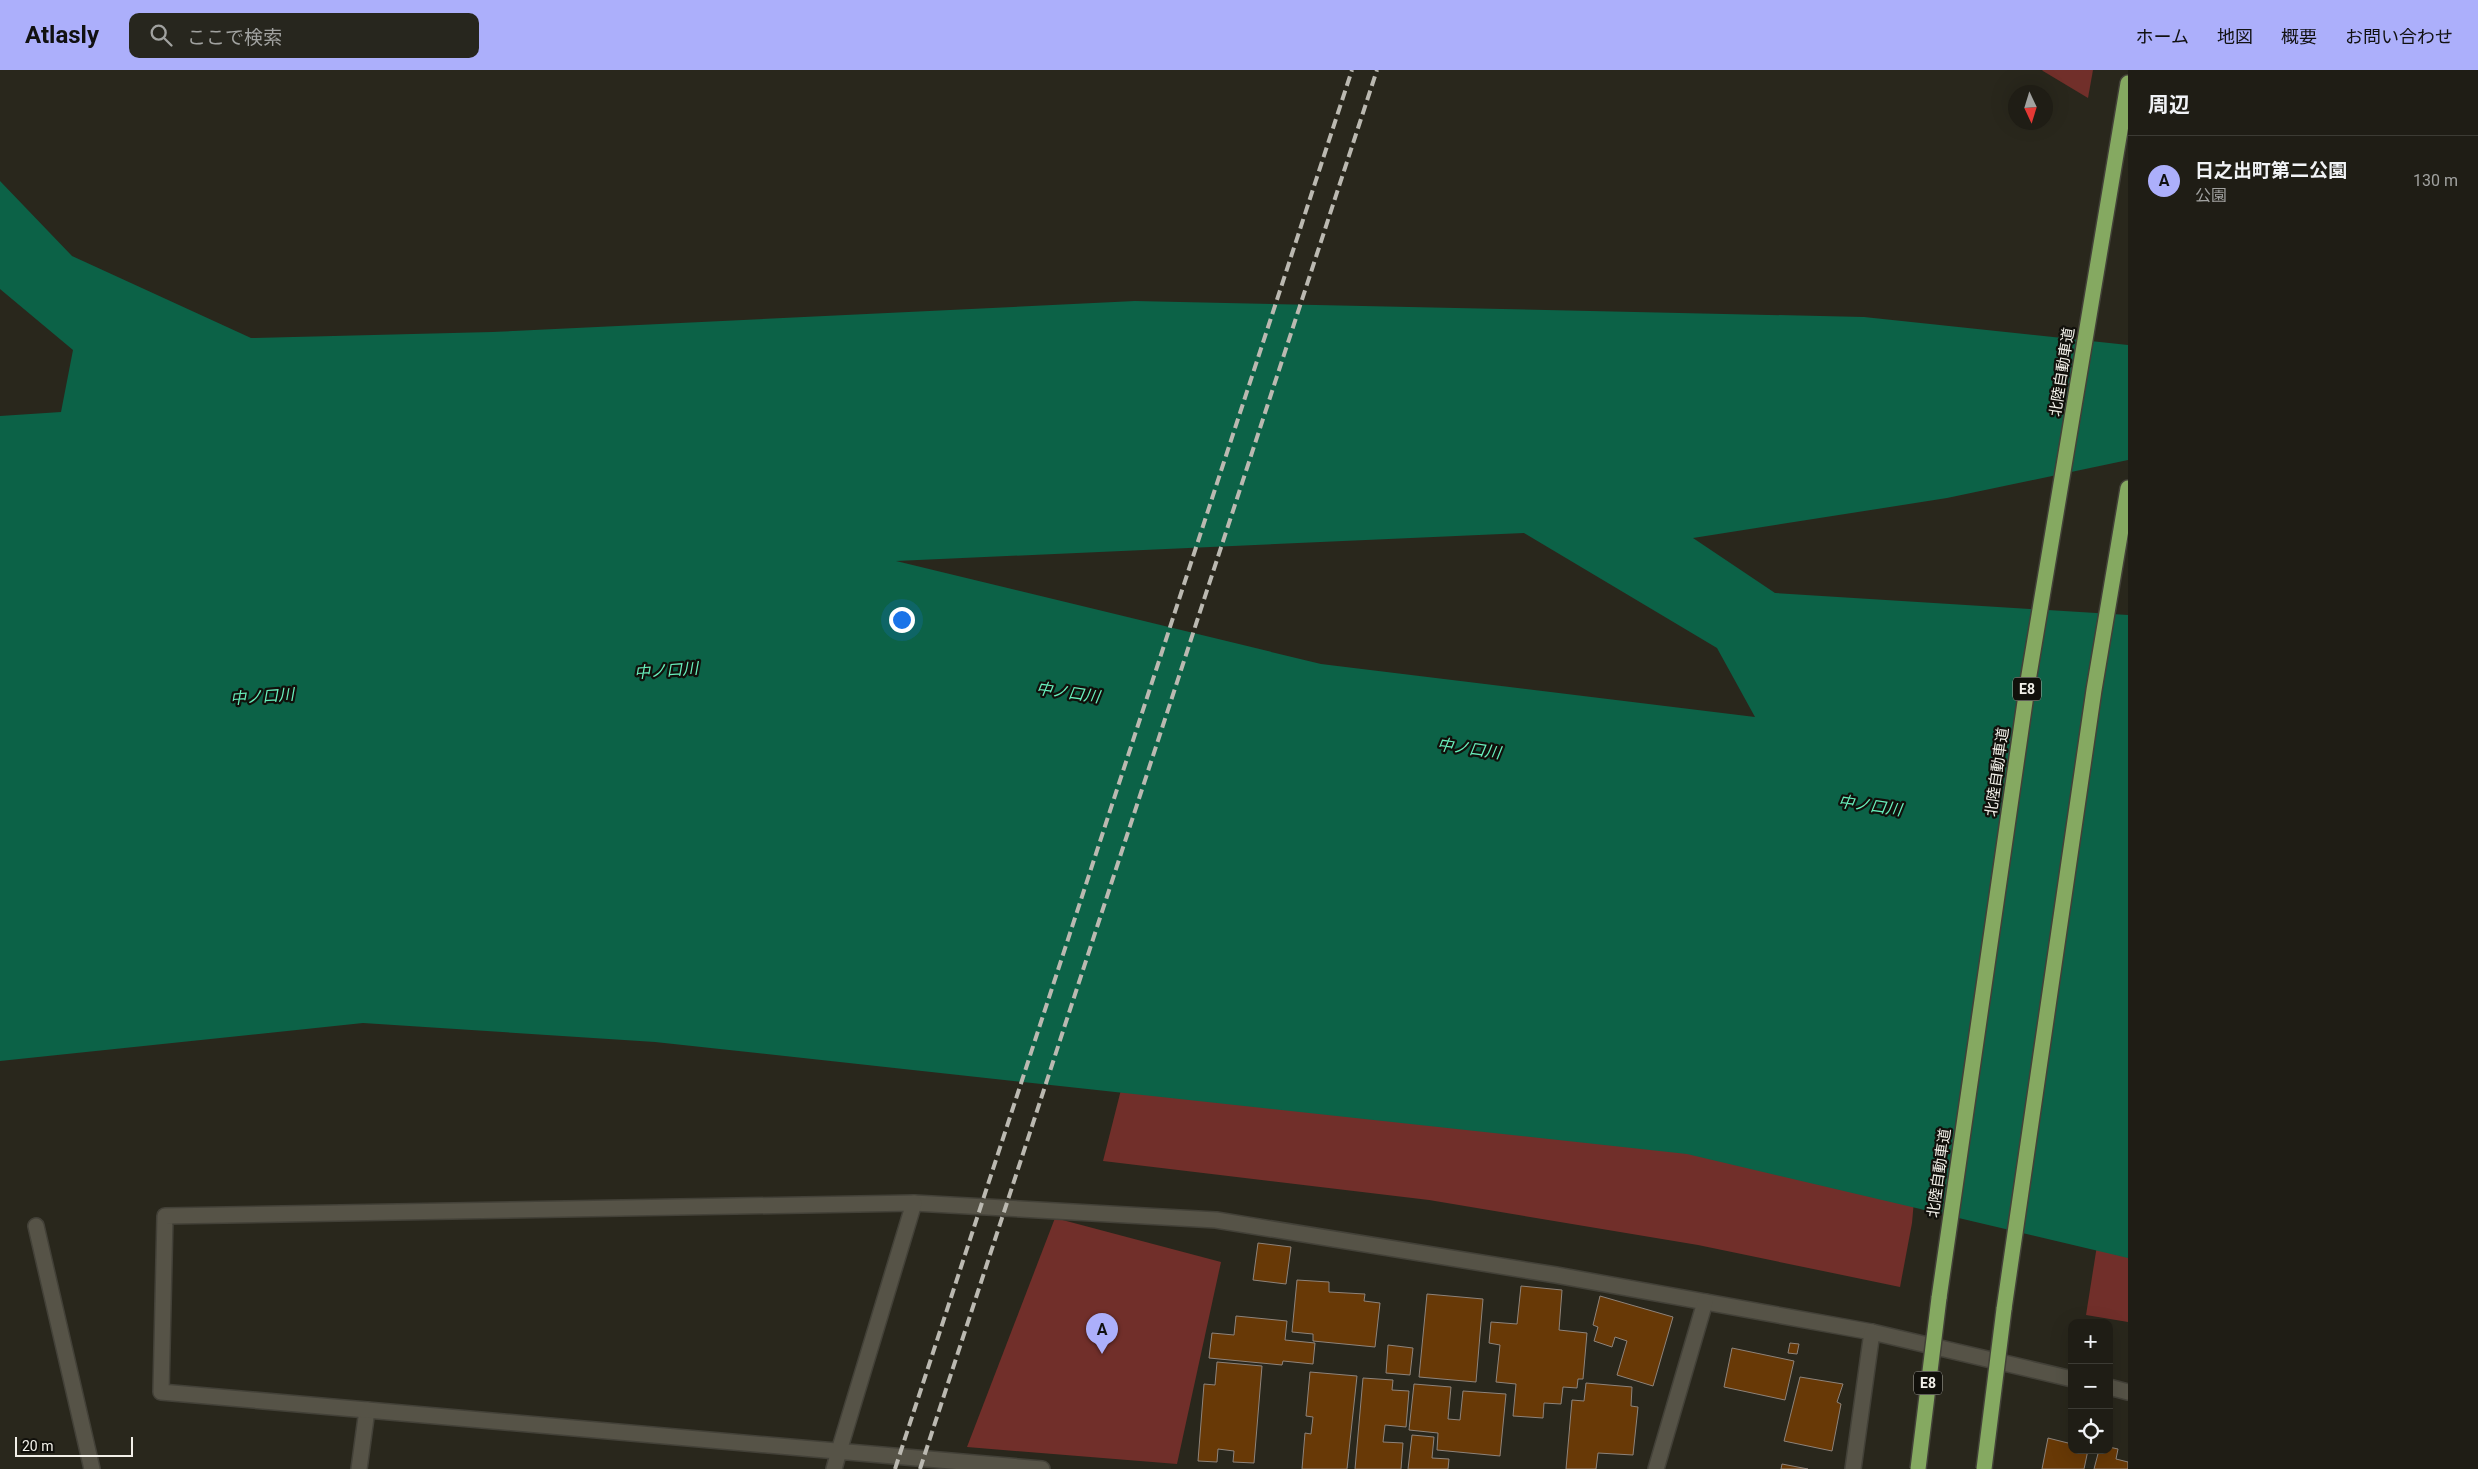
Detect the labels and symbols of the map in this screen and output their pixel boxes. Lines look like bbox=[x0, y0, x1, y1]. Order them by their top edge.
north arrow bbox=[2008, 85, 2053, 130]
street label: 北陸自動車道 bbox=[2046, 326, 2078, 418]
your location bbox=[889, 607, 915, 633]
water label: 中ノ口川 bbox=[633, 659, 701, 682]
road number: E8 bbox=[2013, 678, 2041, 700]
water label: 中ノ口川 bbox=[1035, 679, 1103, 707]
water label: 中ノ口川 bbox=[229, 685, 297, 708]
street label: 北陸自動車道 bbox=[1982, 726, 2012, 818]
water label: 中ノ口川 bbox=[1436, 735, 1504, 763]
water label: 中ノ口川 bbox=[1837, 792, 1905, 820]
street label: 北陸自動車道 bbox=[1924, 1127, 1954, 1219]
pin: A bbox=[1086, 1313, 1118, 1354]
road number: E8 bbox=[1914, 1372, 1942, 1395]
scale bar bbox=[15, 1434, 132, 1457]

